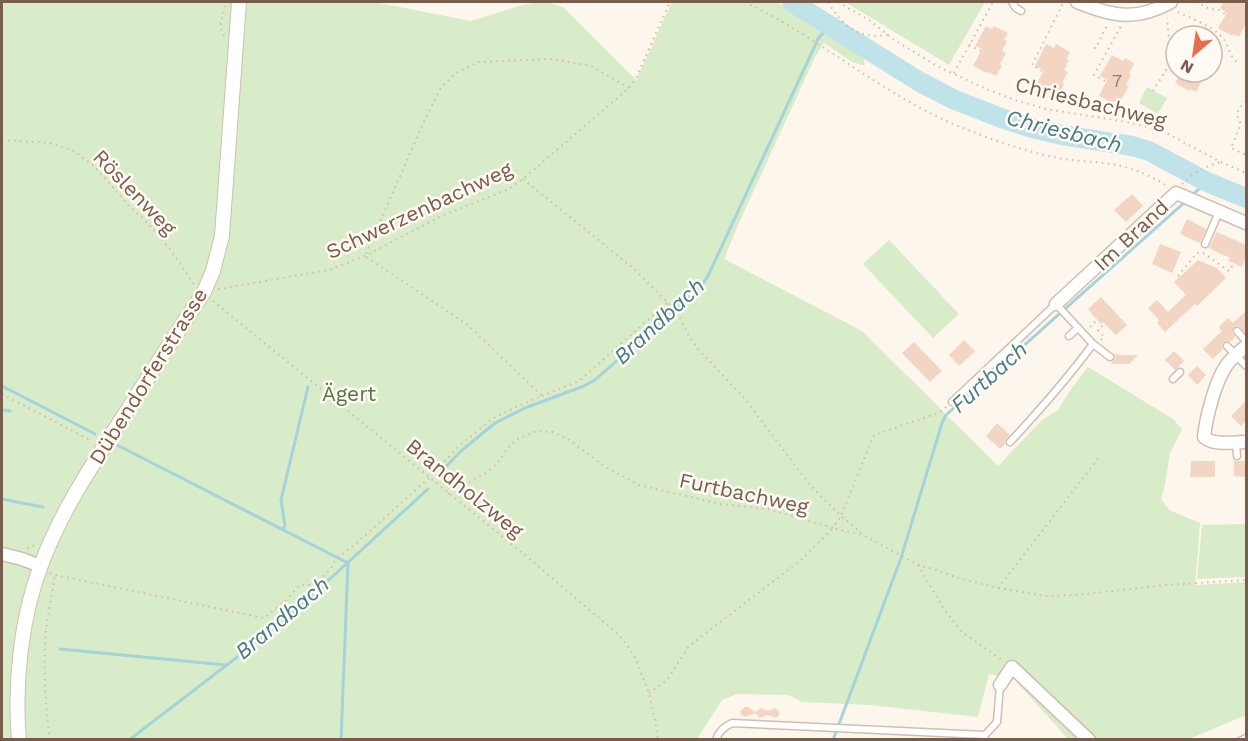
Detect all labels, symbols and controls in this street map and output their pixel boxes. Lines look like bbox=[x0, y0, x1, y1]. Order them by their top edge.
north arrow bbox=[1164, 24, 1224, 84]
text: N bbox=[1177, 55, 1197, 78]
house number: 7 bbox=[1112, 70, 1122, 91]
street label: Chriesbachweg bbox=[1013, 71, 1169, 133]
water label: Chriesbach bbox=[1003, 104, 1125, 158]
street label: Röslenweg bbox=[88, 144, 182, 241]
street label: Schwerzenbachweg bbox=[322, 156, 517, 264]
street label: Im Brand bbox=[1088, 194, 1174, 276]
water label: Brandbach bbox=[609, 273, 709, 369]
street label: Dübendorferstrasse bbox=[84, 283, 212, 469]
water label: Furtbach bbox=[946, 336, 1032, 418]
park label: Ägert bbox=[322, 381, 376, 406]
street label: Brandholzweg bbox=[401, 433, 529, 543]
street label: Furtbachweg bbox=[677, 467, 812, 519]
water label: Brandbach bbox=[230, 572, 334, 664]

